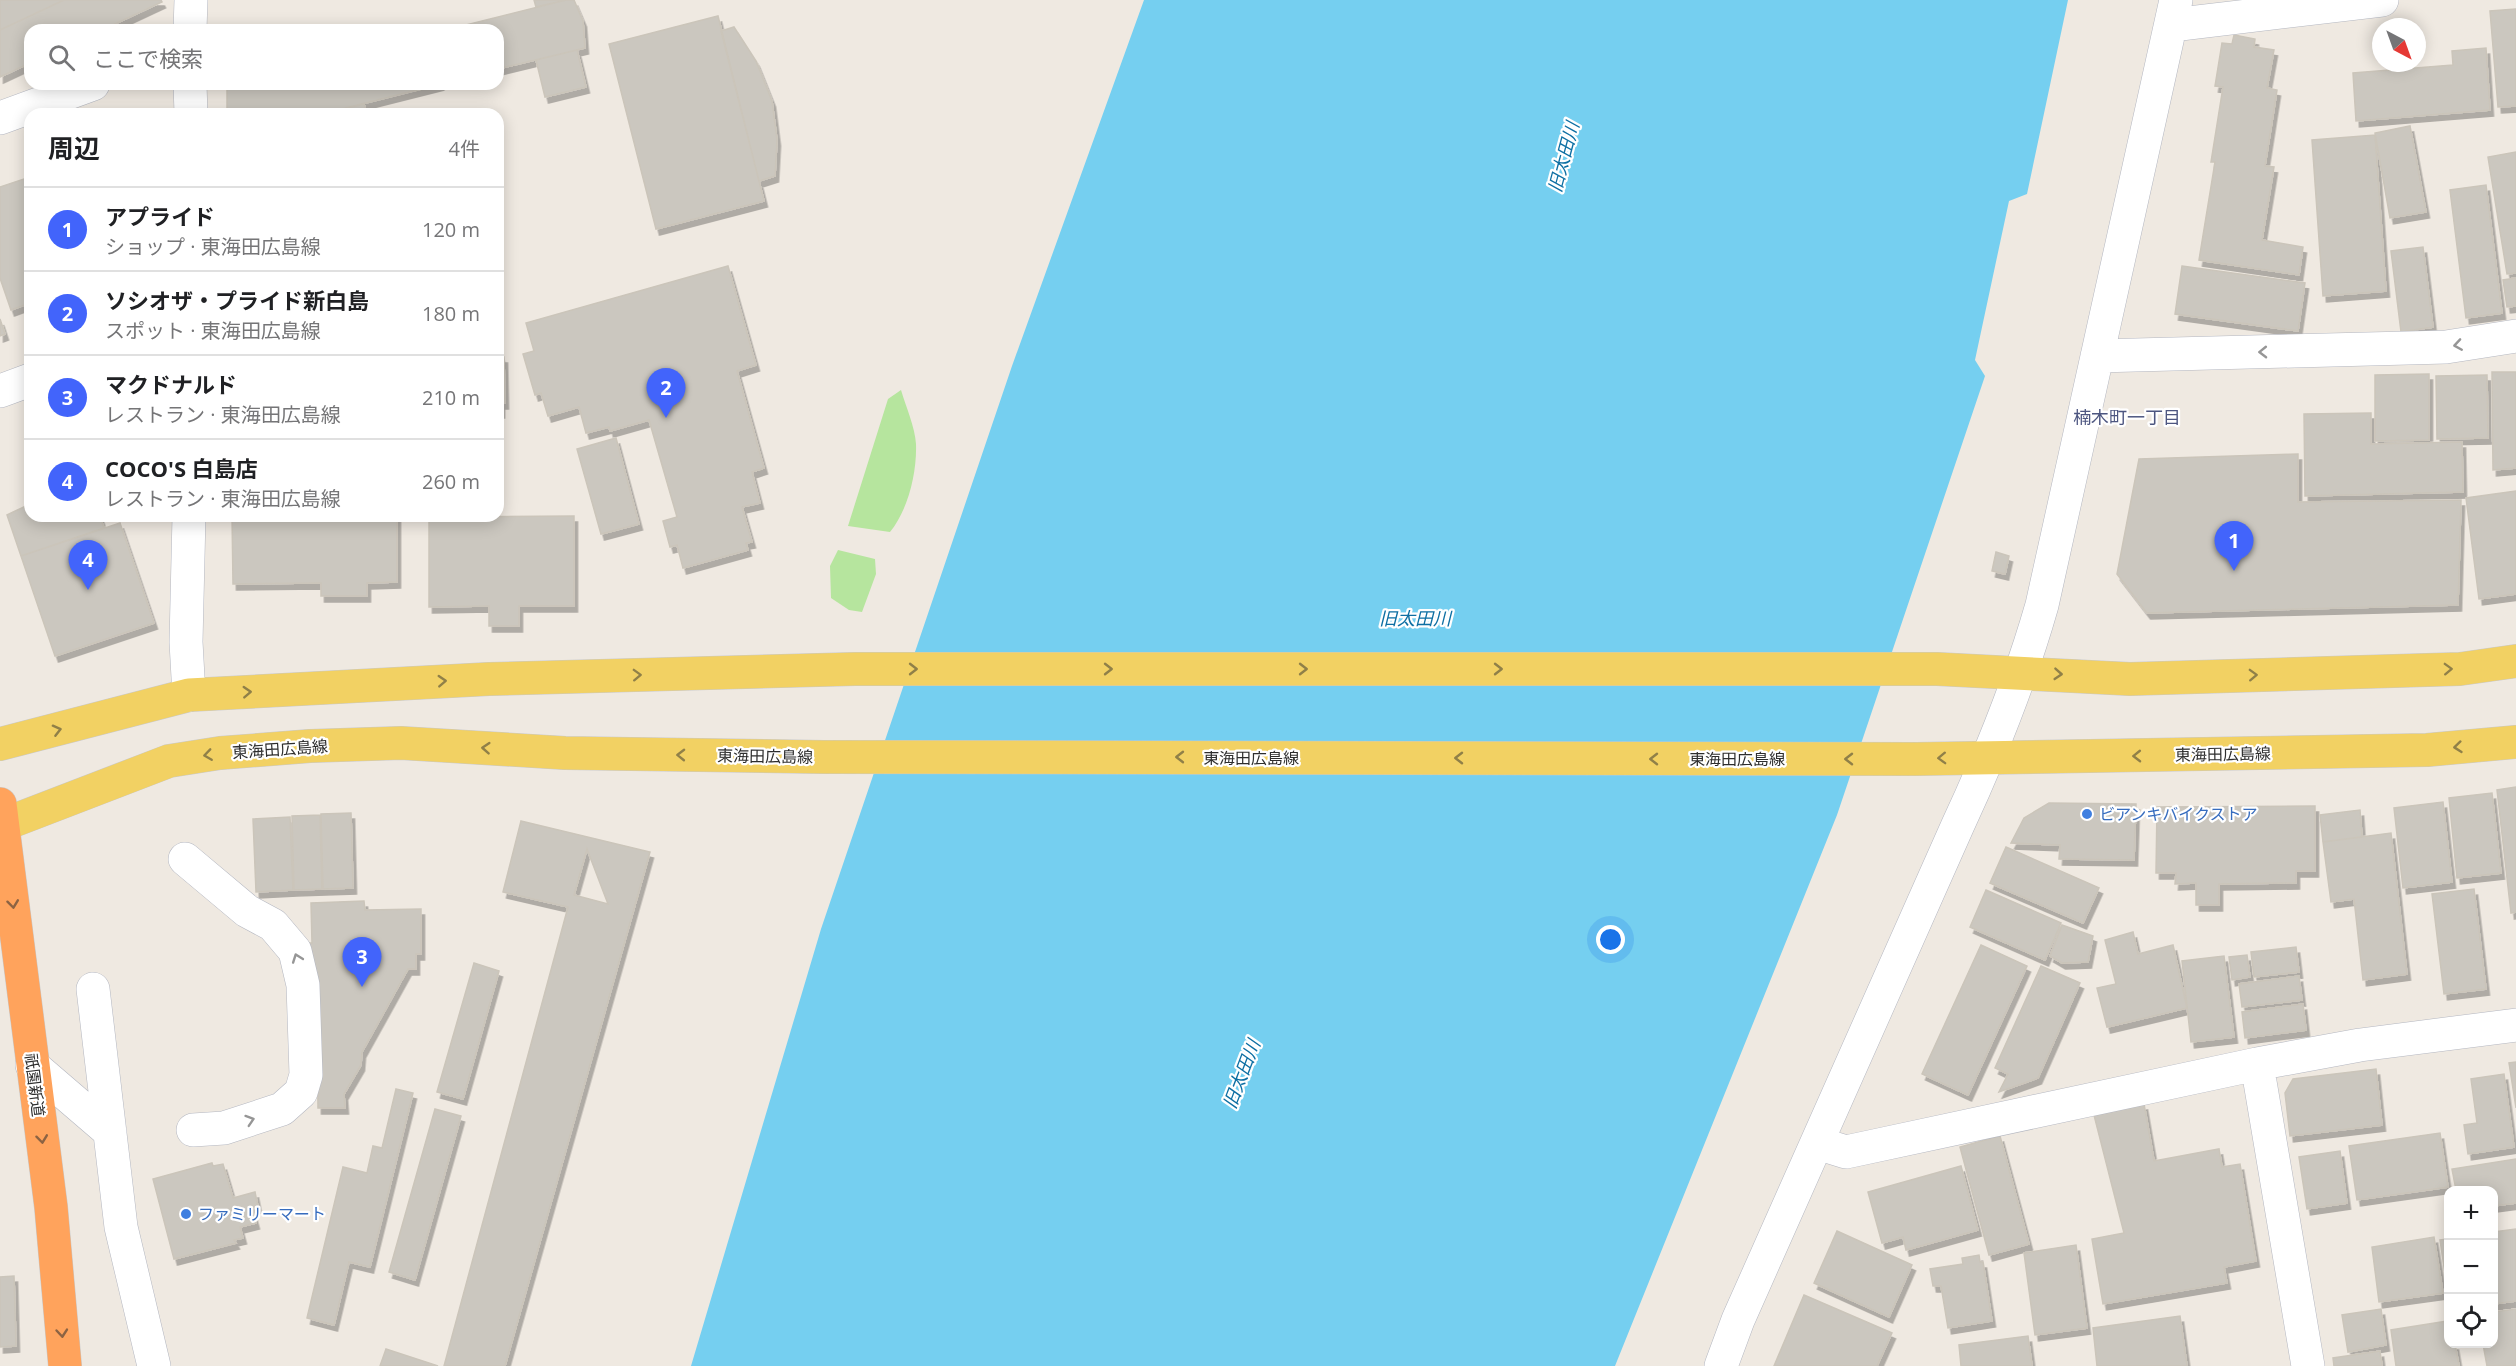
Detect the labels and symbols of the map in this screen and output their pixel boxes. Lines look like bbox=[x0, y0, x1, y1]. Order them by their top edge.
north arrow bbox=[2372, 18, 2426, 72]
water label: 旧太田川 bbox=[1542, 117, 1584, 195]
one-way arrow bbox=[2454, 339, 2463, 351]
one-way arrow bbox=[2259, 345, 2268, 358]
pin: 2 bbox=[646, 368, 686, 418]
district label: 楠木町一丁目 bbox=[2073, 405, 2181, 429]
pin: 1 bbox=[2214, 522, 2254, 571]
pin: 4 bbox=[68, 540, 107, 590]
water label: 旧太田川 bbox=[1379, 606, 1453, 630]
one-way arrow bbox=[909, 663, 918, 675]
one-way arrow bbox=[1104, 663, 1113, 675]
one-way arrow bbox=[1299, 663, 1308, 675]
one-way arrow bbox=[1494, 663, 1503, 675]
one-way arrow bbox=[2443, 663, 2452, 676]
one-way arrow bbox=[2054, 667, 2063, 680]
one-way arrow bbox=[632, 669, 641, 681]
one-way arrow bbox=[2248, 669, 2257, 681]
one-way arrow bbox=[438, 675, 447, 688]
one-way arrow bbox=[243, 686, 252, 699]
one-way arrow bbox=[52, 724, 62, 737]
street label: 東海田広島線 bbox=[231, 735, 329, 763]
one-way arrow bbox=[2453, 740, 2462, 753]
one-way arrow bbox=[482, 742, 491, 755]
street label: 東海田広島線 bbox=[2175, 742, 2271, 766]
street label: 東海田広島線 bbox=[717, 744, 813, 768]
street label: 東海田広島線 bbox=[1203, 747, 1299, 769]
one-way arrow bbox=[203, 748, 213, 760]
street label: 東海田広島線 bbox=[1689, 748, 1785, 770]
one-way arrow bbox=[677, 749, 686, 761]
one-way arrow bbox=[2132, 750, 2141, 762]
one-way arrow bbox=[1175, 751, 1184, 763]
one-way arrow bbox=[1454, 752, 1463, 764]
one-way arrow bbox=[1649, 752, 1658, 765]
one-way arrow bbox=[1938, 752, 1947, 765]
one-way arrow bbox=[1844, 753, 1853, 765]
place label: ビアンキバイクストア bbox=[2099, 803, 2258, 825]
marker: ビアンキバイクストア bbox=[2080, 807, 2094, 821]
one-way arrow bbox=[6, 899, 18, 908]
your location bbox=[1596, 925, 1625, 954]
pin: 3 bbox=[342, 938, 382, 987]
one-way arrow bbox=[291, 953, 304, 964]
water label: 旧太田川 bbox=[1217, 1034, 1266, 1112]
street label: 祇園新道 bbox=[20, 1052, 50, 1118]
one-way arrow bbox=[244, 1115, 255, 1127]
one-way arrow bbox=[36, 1134, 48, 1143]
place label: ファミリーマート bbox=[198, 1203, 326, 1225]
marker: ファミリーマート bbox=[179, 1207, 193, 1221]
one-way arrow bbox=[55, 1328, 68, 1337]

